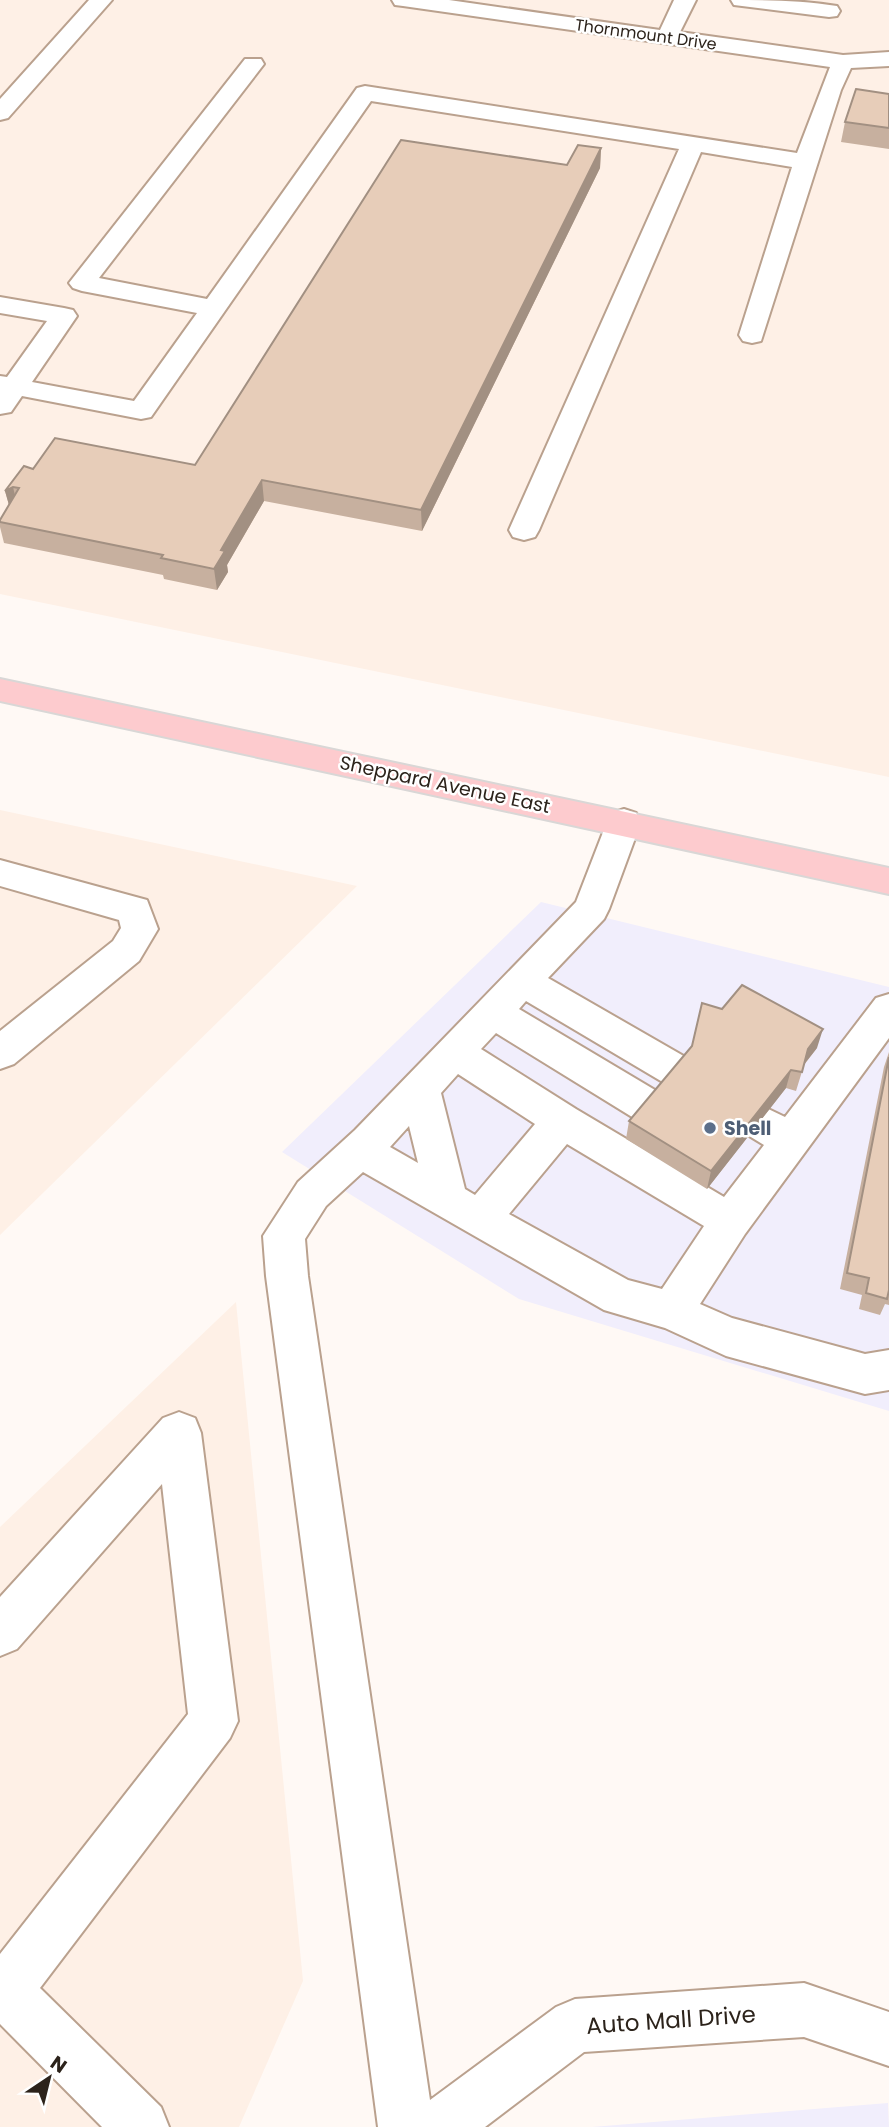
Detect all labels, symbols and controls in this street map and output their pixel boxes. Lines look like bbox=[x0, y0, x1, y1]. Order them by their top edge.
street label: Thornmount Drive bbox=[574, 13, 718, 56]
street label: Sheppard Avenue East bbox=[337, 749, 553, 820]
place label: Shell bbox=[724, 1115, 771, 1142]
marker: Shell bbox=[702, 1120, 718, 1136]
street label: Auto Mall Drive bbox=[585, 1998, 757, 2042]
north arrow bbox=[14, 2043, 84, 2113]
text: N bbox=[45, 2049, 72, 2080]

